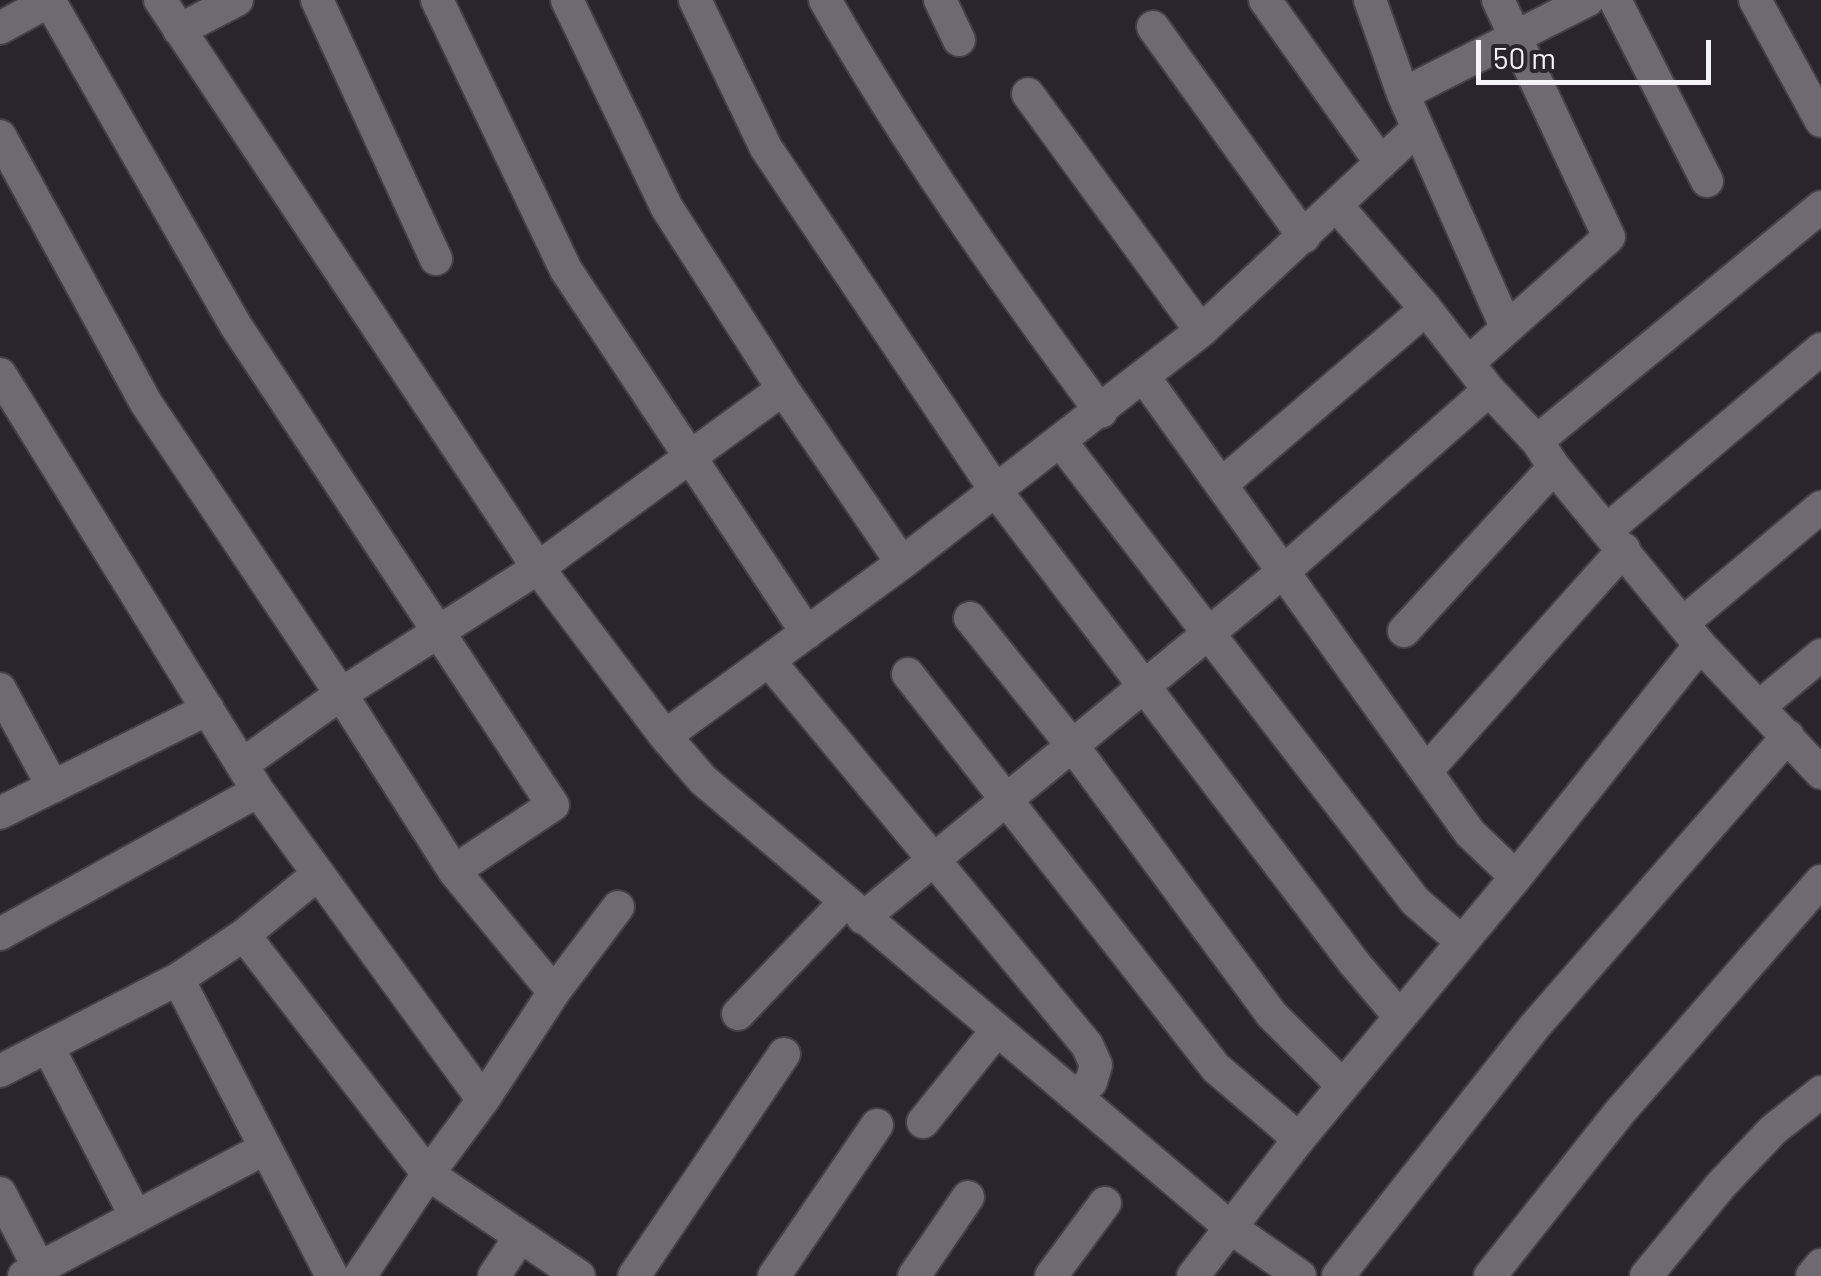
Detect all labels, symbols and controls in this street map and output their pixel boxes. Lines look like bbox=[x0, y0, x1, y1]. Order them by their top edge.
scale bar bbox=[1481, 20, 1716, 82]
text: 50 m bbox=[1493, 39, 1556, 75]

